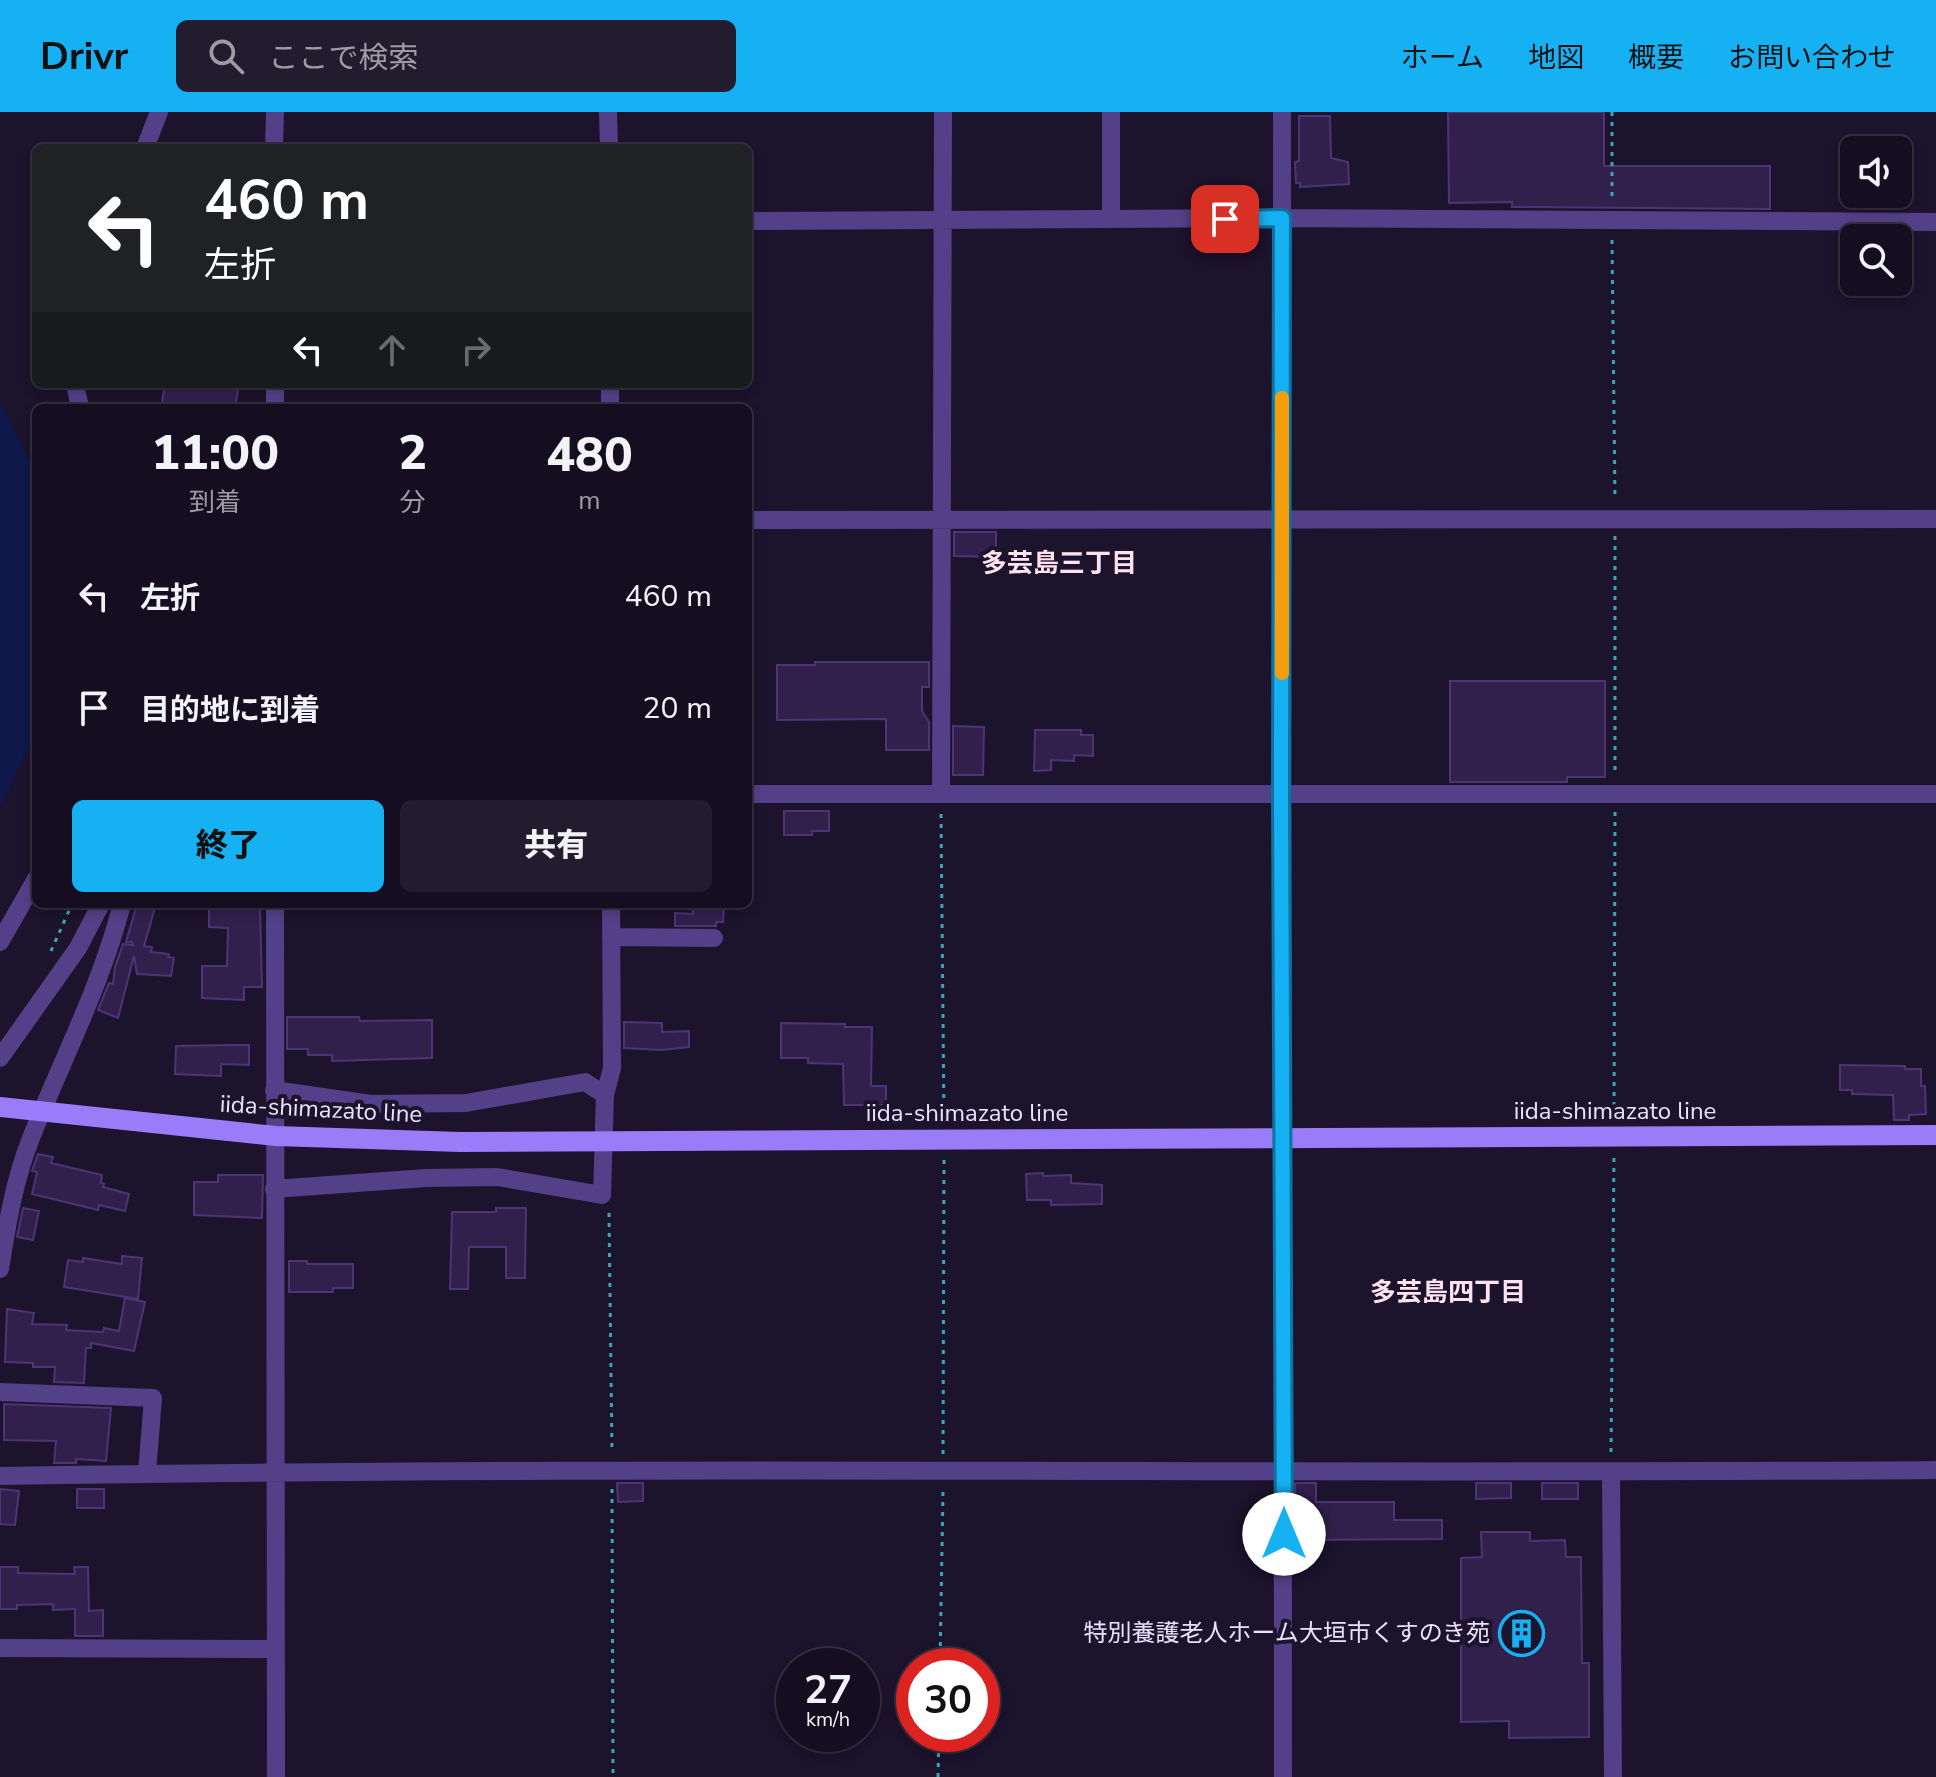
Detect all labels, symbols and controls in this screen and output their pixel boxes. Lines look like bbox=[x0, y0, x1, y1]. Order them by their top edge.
search box bbox=[176, 20, 736, 92]
text: Drivr bbox=[40, 31, 128, 82]
icon: search bbox=[204, 34, 248, 78]
text: ここで検索 bbox=[268, 38, 418, 79]
text: ホーム bbox=[1401, 39, 1484, 77]
text: 地図 bbox=[1528, 39, 1584, 77]
text: 概要 bbox=[1628, 39, 1684, 77]
text: お問い合わせ bbox=[1728, 39, 1896, 77]
map controls bbox=[1840, 136, 1912, 296]
button: sound bbox=[1840, 136, 1912, 208]
text: 460 m bbox=[204, 162, 369, 239]
icon: left bbox=[72, 176, 176, 280]
pin bbox=[1191, 185, 1259, 253]
icon: arrive bbox=[1203, 197, 1247, 241]
button: search bbox=[1840, 224, 1912, 296]
text: 左折 bbox=[204, 241, 276, 290]
icon: left bbox=[286, 328, 330, 372]
icon: ahead bbox=[370, 328, 414, 372]
icon: right bbox=[454, 328, 498, 372]
text: 11:00 bbox=[151, 420, 279, 486]
text: 2 bbox=[398, 420, 427, 486]
text: 480 bbox=[546, 422, 633, 488]
text: m bbox=[578, 483, 601, 518]
text: 到着 bbox=[189, 485, 241, 520]
text: 分 bbox=[400, 485, 426, 520]
district label: 多芸島三丁目 bbox=[981, 546, 1137, 581]
icon: left bbox=[72, 574, 116, 618]
text: 460 m bbox=[625, 576, 712, 617]
text: 左折 bbox=[140, 578, 200, 619]
icon: arrive bbox=[72, 686, 116, 730]
text: 20 m bbox=[643, 688, 712, 729]
text: 目的地に到着 bbox=[140, 690, 320, 731]
button: 終了 bbox=[72, 800, 384, 892]
button: 共有 bbox=[400, 800, 712, 892]
street label: iida-shimazato line bbox=[219, 1088, 423, 1130]
street label: iida-shimazato line bbox=[1514, 1095, 1716, 1127]
street label: iida-shimazato line bbox=[866, 1097, 1068, 1129]
district label: 多芸島四丁目 bbox=[1370, 1275, 1526, 1310]
position arrow bbox=[1242, 1492, 1326, 1576]
building icon: 特別養護老人ホーム大垣市くすのき苑 bbox=[1497, 1609, 1545, 1657]
place label: 特別養護老人ホーム大垣市くすのき苑 bbox=[1083, 1617, 1490, 1649]
speed limit sign: 30 bbox=[896, 1648, 1000, 1752]
text: 27 bbox=[804, 1663, 852, 1717]
text: km/h bbox=[806, 1706, 850, 1733]

